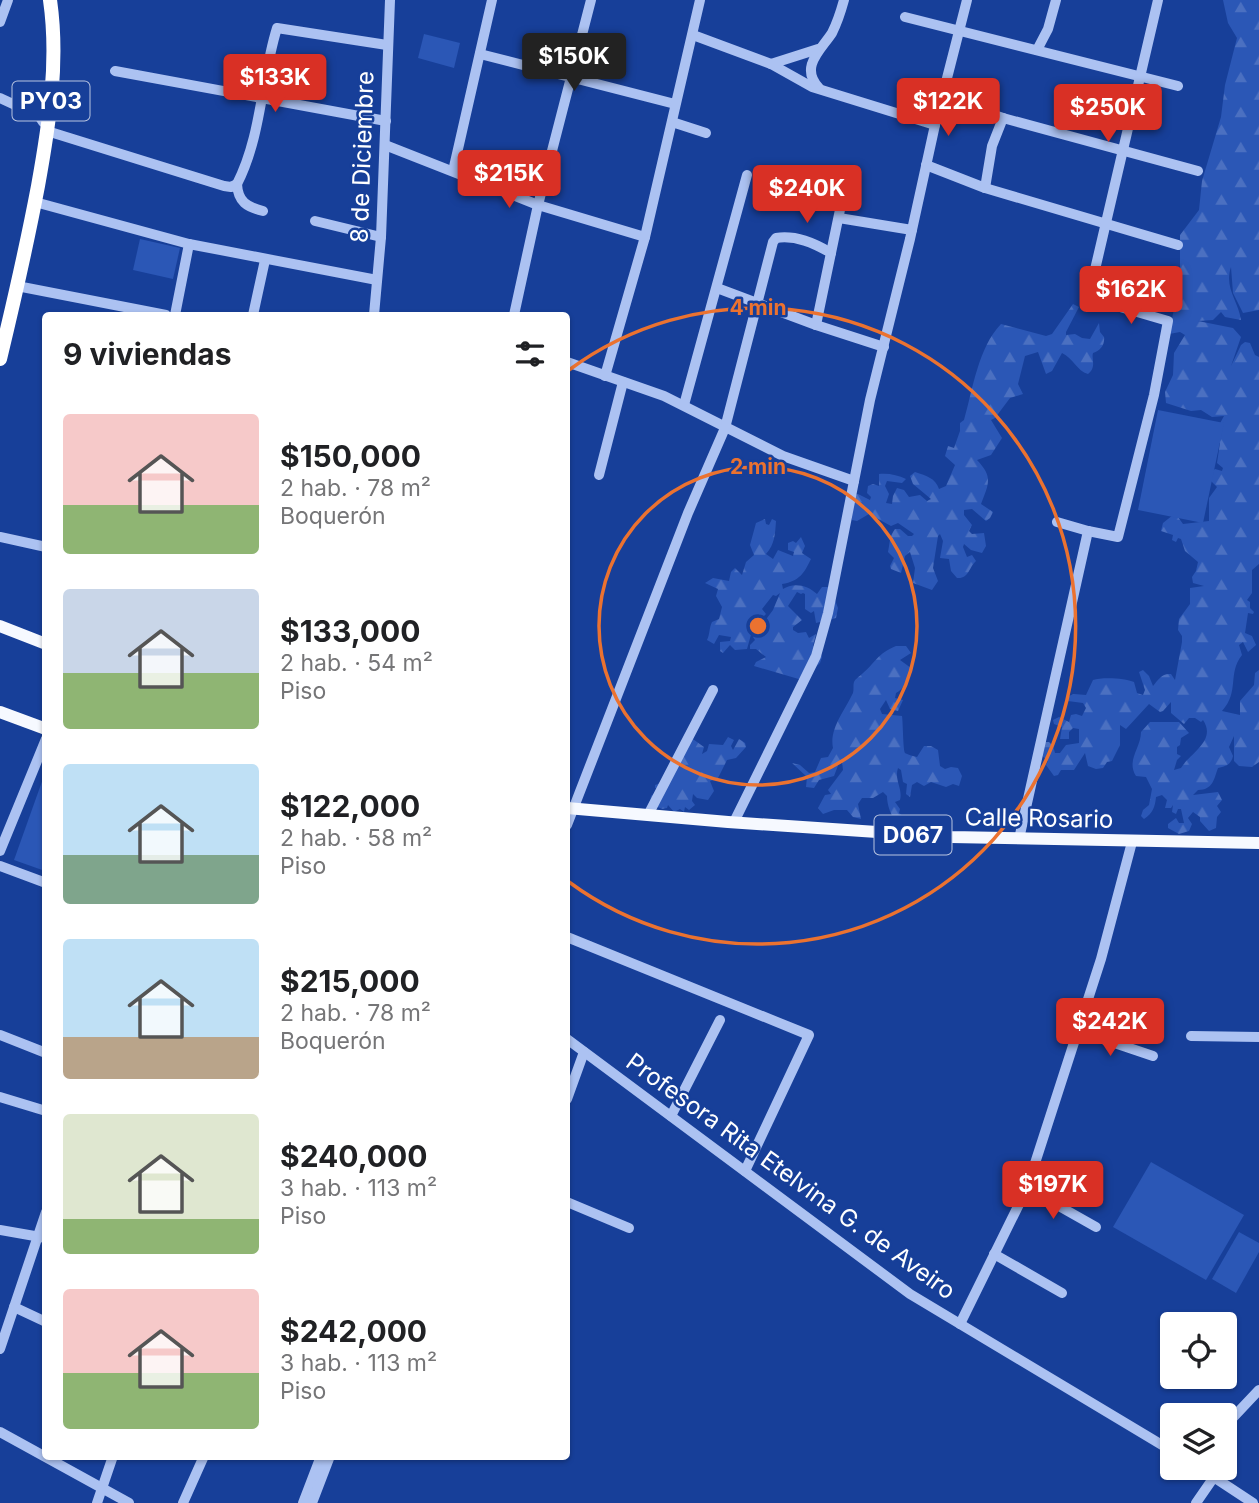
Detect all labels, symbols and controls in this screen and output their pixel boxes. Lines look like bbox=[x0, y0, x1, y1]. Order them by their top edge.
pin: $150K bbox=[525, 34, 623, 93]
text: $150K bbox=[538, 42, 610, 70]
pin: $133K bbox=[226, 54, 324, 114]
text: $133K bbox=[239, 63, 311, 91]
street label: 8 de Diciembre bbox=[345, 71, 379, 243]
pin: $122K bbox=[899, 78, 997, 138]
road number: PY03 bbox=[12, 82, 90, 120]
pin: $250K bbox=[1059, 85, 1157, 144]
text: $122K bbox=[913, 87, 983, 115]
text: $250K bbox=[1070, 93, 1146, 121]
pin: $215K bbox=[460, 150, 558, 210]
text: $215K bbox=[474, 159, 544, 187]
pin: $240K bbox=[758, 166, 856, 225]
text: $240K bbox=[769, 174, 845, 202]
pin: $162K bbox=[1082, 266, 1180, 326]
text: $162K bbox=[1096, 275, 1166, 303]
text: 4 min bbox=[729, 295, 787, 320]
icon: filters bbox=[511, 335, 549, 373]
text: 9 viviendas bbox=[63, 336, 232, 372]
text: $150,000 bbox=[280, 438, 421, 474]
icon: home bbox=[119, 442, 203, 526]
text: 2 min bbox=[730, 454, 786, 479]
text: 2 hab. · 78 m² bbox=[280, 474, 431, 502]
text: Boquerón bbox=[280, 502, 386, 530]
text: $133,000 bbox=[280, 613, 421, 649]
centre of rings bbox=[746, 614, 770, 638]
icon: home bbox=[119, 617, 203, 701]
text: 2 hab. · 54 m² bbox=[280, 649, 433, 677]
text: Piso bbox=[280, 677, 326, 705]
text: $122,000 bbox=[280, 788, 420, 824]
icon: home bbox=[119, 792, 203, 876]
street label: Calle Rosario bbox=[964, 802, 1114, 834]
road number: D067 bbox=[874, 816, 951, 855]
text: 2 hab. · 58 m² bbox=[280, 824, 432, 852]
text: Piso bbox=[280, 852, 326, 880]
text: $215,000 bbox=[280, 963, 420, 999]
icon: home bbox=[119, 967, 203, 1051]
pin: $242K bbox=[1061, 998, 1159, 1058]
text: 2 hab. · 78 m² bbox=[280, 999, 431, 1027]
text: $242K bbox=[1072, 1007, 1148, 1035]
text: Boquerón bbox=[280, 1027, 386, 1055]
street label: Profesora Rita Etelvina G. de Aveiro bbox=[621, 1047, 961, 1305]
text: $240,000 bbox=[280, 1138, 428, 1174]
icon: home bbox=[119, 1142, 203, 1226]
pin: $197K bbox=[1004, 1162, 1102, 1221]
text: $197K bbox=[1018, 1170, 1088, 1198]
text: 3 hab. · 113 m² bbox=[280, 1174, 437, 1202]
text: Piso bbox=[280, 1202, 326, 1230]
map controls bbox=[1160, 1312, 1237, 1480]
button: locate bbox=[1160, 1312, 1237, 1389]
text: $242,000 bbox=[280, 1313, 427, 1349]
icon: home bbox=[119, 1317, 203, 1401]
text: 3 hab. · 113 m² bbox=[280, 1349, 437, 1377]
text: Piso bbox=[280, 1377, 326, 1405]
button: layers bbox=[1160, 1403, 1237, 1480]

